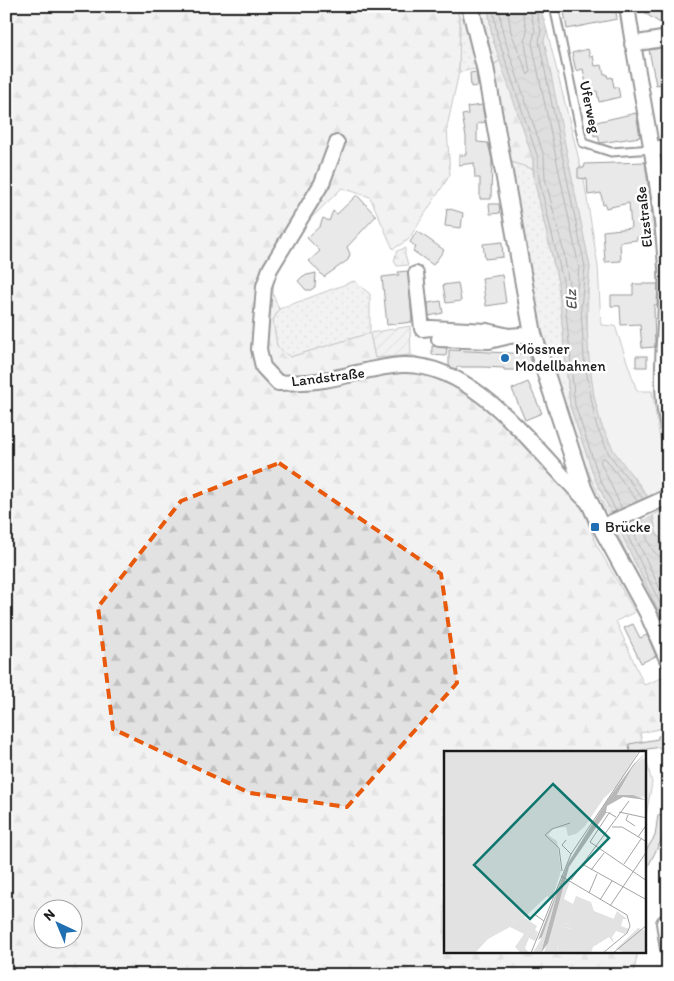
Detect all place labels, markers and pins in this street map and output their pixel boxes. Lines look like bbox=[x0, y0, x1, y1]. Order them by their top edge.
place label: Mössner Modellbahnen bbox=[515, 340, 606, 375]
marker: Mössner Modellbahnen bbox=[499, 352, 511, 364]
place label: Brücke bbox=[605, 518, 651, 536]
marker: Brücke bbox=[589, 521, 601, 533]

